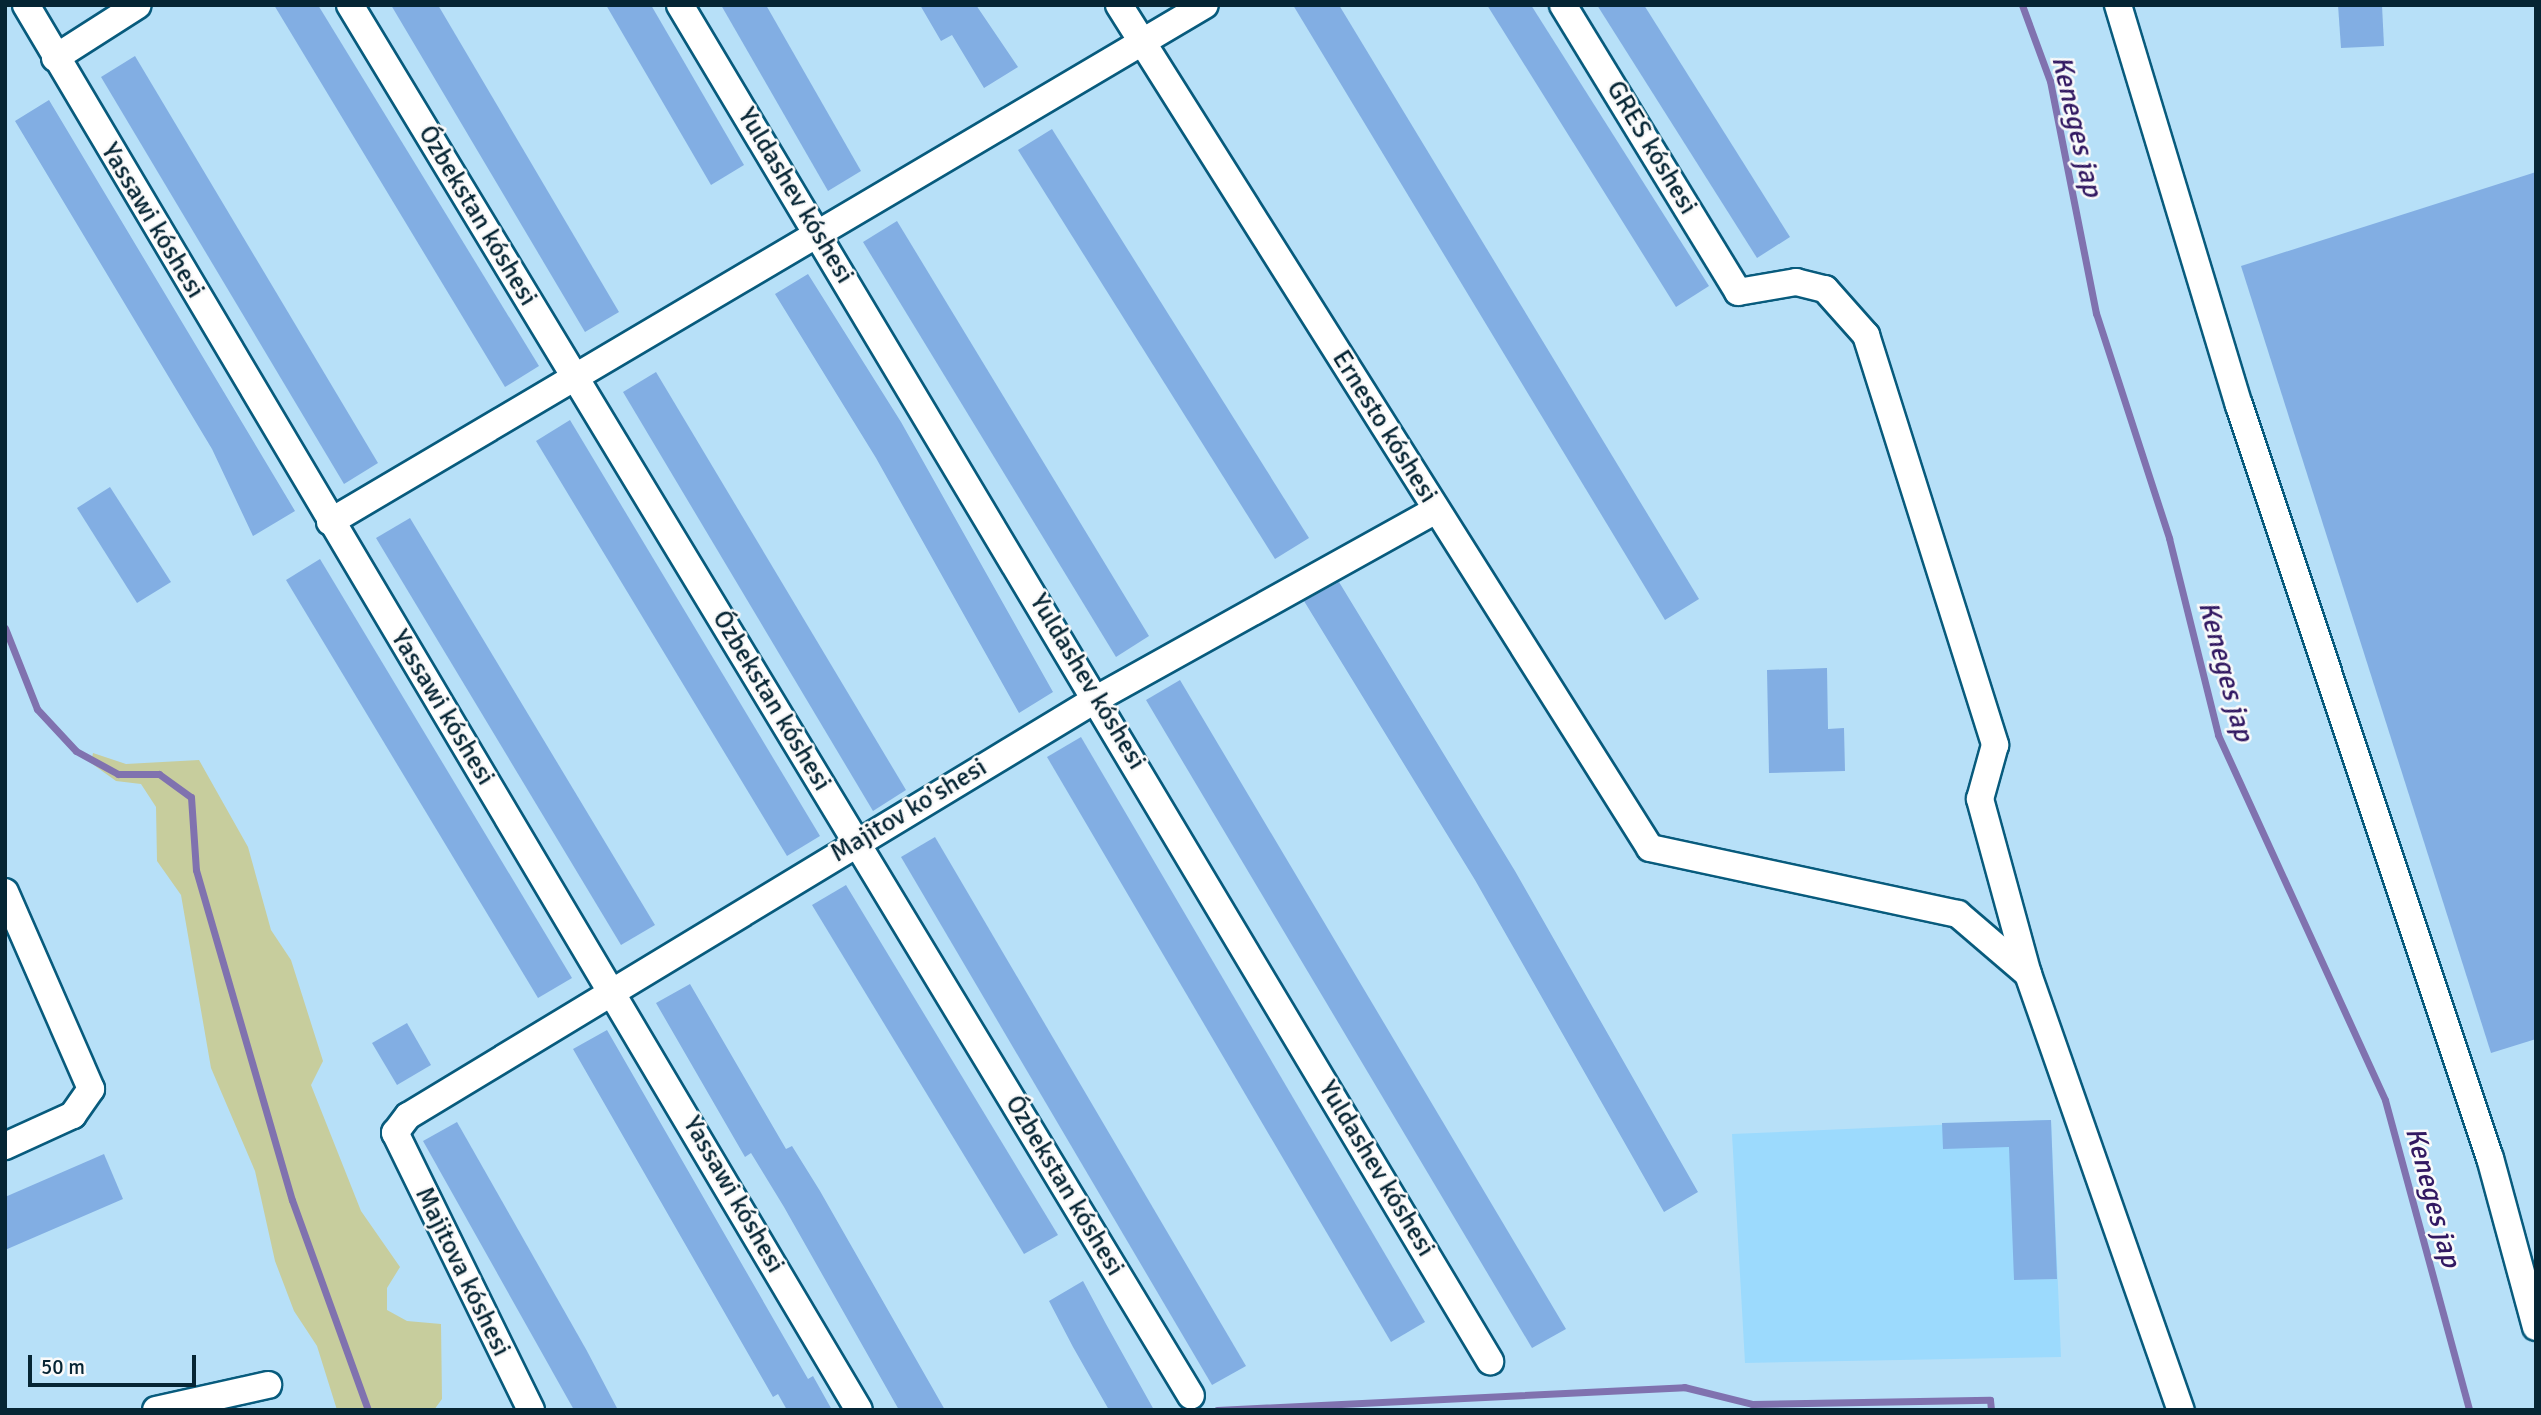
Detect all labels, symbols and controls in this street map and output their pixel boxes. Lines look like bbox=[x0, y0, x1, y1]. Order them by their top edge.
water label: Keneges jap bbox=[2044, 52, 2110, 200]
street label: GRES kóshesi bbox=[1599, 76, 1703, 220]
street label: Yuldashev kóshesi bbox=[730, 102, 860, 290]
street label: Ózbekstan kóshesi bbox=[411, 120, 543, 312]
street label: Yassawi kóshesi bbox=[93, 138, 211, 304]
street label: Ernesto kóshesi bbox=[1325, 345, 1443, 509]
street label: Yuldashev kóshesi bbox=[1022, 588, 1152, 776]
water label: Keneges jap bbox=[2191, 597, 2261, 745]
street label: Ózbekstan kóshesi bbox=[705, 605, 837, 797]
street label: Yassawi kóshesi bbox=[383, 625, 501, 791]
street label: Majitov ko'shesi bbox=[825, 752, 993, 870]
street label: Yuldashev kóshesi bbox=[1311, 1075, 1441, 1263]
street label: Ózbekstan kóshesi bbox=[998, 1090, 1130, 1282]
street label: Yassawi kóshesi bbox=[676, 1111, 790, 1279]
water label: Keneges jap bbox=[2398, 1123, 2468, 1271]
street label: Majitova kóshesi bbox=[408, 1182, 516, 1362]
scale bar bbox=[32, 1342, 200, 1386]
text: 50 m bbox=[41, 1354, 85, 1380]

